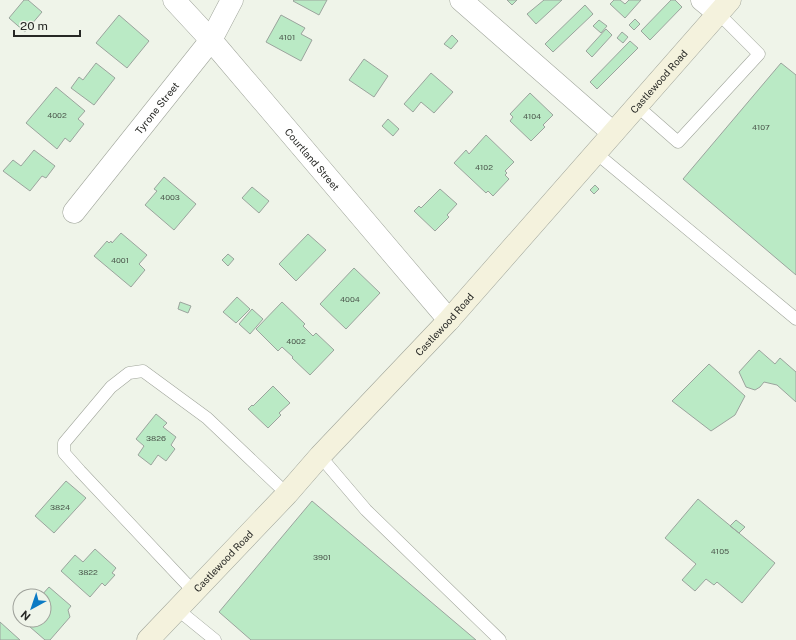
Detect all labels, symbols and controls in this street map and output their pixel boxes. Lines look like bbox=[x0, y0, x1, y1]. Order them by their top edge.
scale bar bbox=[14, 12, 80, 38]
text: 20 m bbox=[20, 19, 48, 33]
house number: 4101 bbox=[279, 32, 295, 42]
street label: Castlewood Road bbox=[627, 47, 690, 116]
street label: Tyrone Street bbox=[132, 79, 181, 137]
house number: 4002 bbox=[47, 110, 67, 120]
house number: 4104 bbox=[523, 111, 541, 121]
house number: 4107 bbox=[752, 122, 770, 132]
street label: Courtland Street bbox=[283, 126, 342, 193]
house number: 4102 bbox=[475, 162, 493, 172]
house number: 4003 bbox=[160, 192, 180, 202]
house number: 4001 bbox=[111, 255, 129, 265]
street label: Castlewood Road bbox=[413, 290, 476, 358]
house number: 4004 bbox=[340, 294, 360, 304]
house number: 4002 bbox=[286, 336, 306, 346]
house number: 3826 bbox=[146, 433, 166, 443]
house number: 3824 bbox=[50, 502, 70, 512]
street label: Castlewood Road bbox=[191, 528, 255, 594]
house number: 4105 bbox=[711, 546, 729, 556]
house number: 3901 bbox=[313, 552, 331, 562]
house number: 3822 bbox=[78, 567, 98, 577]
north arrow bbox=[12, 588, 52, 628]
text: N bbox=[18, 608, 33, 623]

